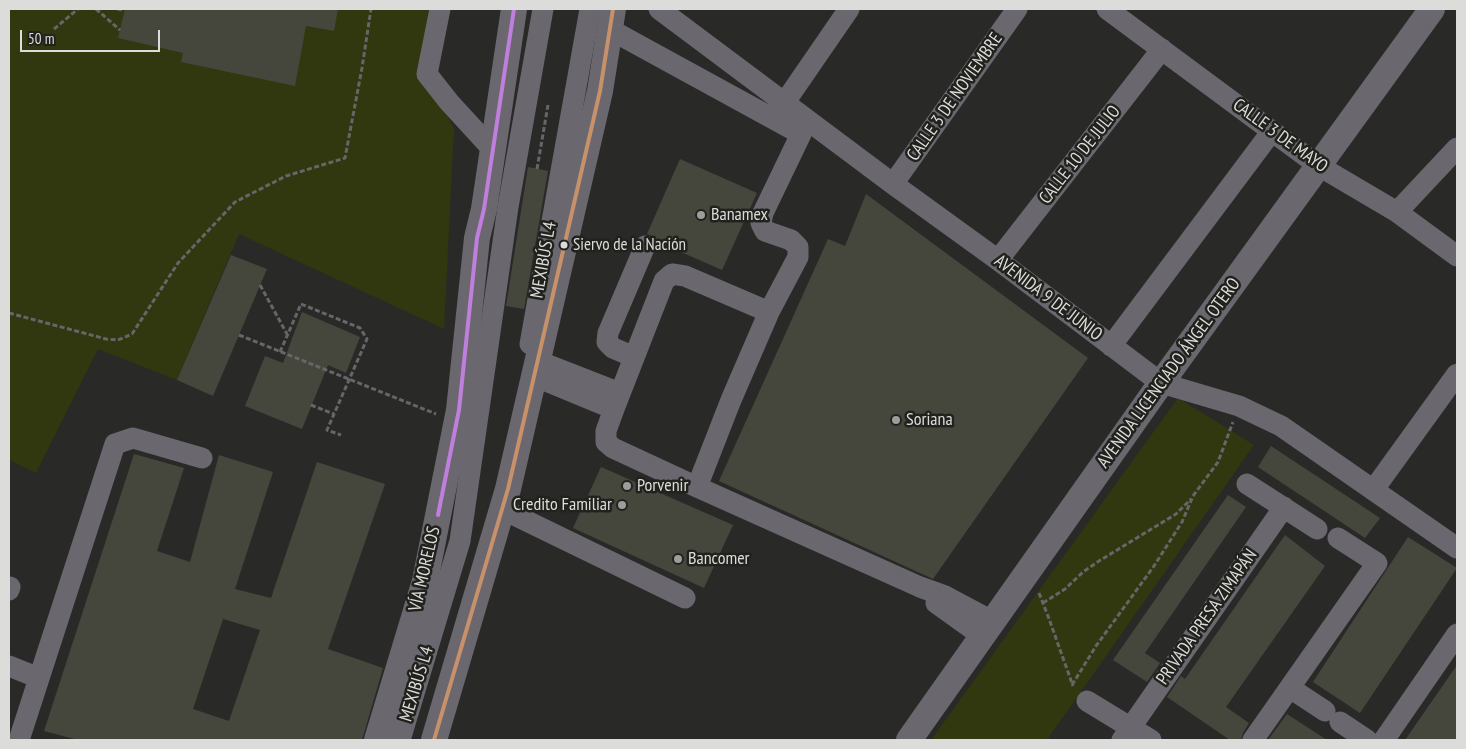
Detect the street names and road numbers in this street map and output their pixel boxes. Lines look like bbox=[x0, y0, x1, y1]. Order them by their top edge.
street label: CALLE 3 DE NOVIEMBRE bbox=[903, 29, 1007, 165]
street label: CALLE 3 DE MAYO bbox=[1228, 94, 1332, 178]
street label: CALLE 10 DE JULIO bbox=[1035, 101, 1125, 209]
street label: MEXIBÚS L4 bbox=[527, 220, 561, 300]
street label: AVENIDA 9 DE JUNIO bbox=[990, 250, 1106, 346]
street label: AVENIDA LICENCIADO ÁNGEL OTERO bbox=[1093, 274, 1245, 472]
street label: VÍA MORELOS bbox=[405, 524, 445, 614]
street label: PRIVADA PRESA ZIMAPÁN bbox=[1152, 545, 1262, 689]
street label: MEXIBÚS L4 bbox=[395, 644, 439, 724]

